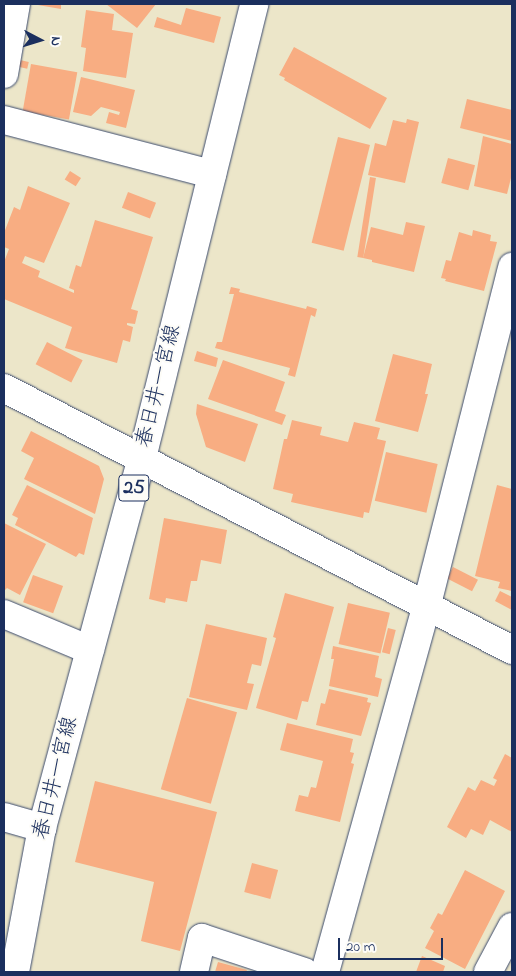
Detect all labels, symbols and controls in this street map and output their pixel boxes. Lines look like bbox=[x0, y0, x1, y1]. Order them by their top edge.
north arrow bbox=[15, 15, 65, 65]
text: N bbox=[45, 36, 66, 47]
street label: 春日井一宮線 bbox=[132, 322, 186, 450]
road number: 25 bbox=[118, 470, 150, 506]
street label: 春日井一宮線 bbox=[29, 714, 83, 842]
scale bar bbox=[341, 928, 446, 960]
text: 20 m bbox=[346, 936, 375, 958]

